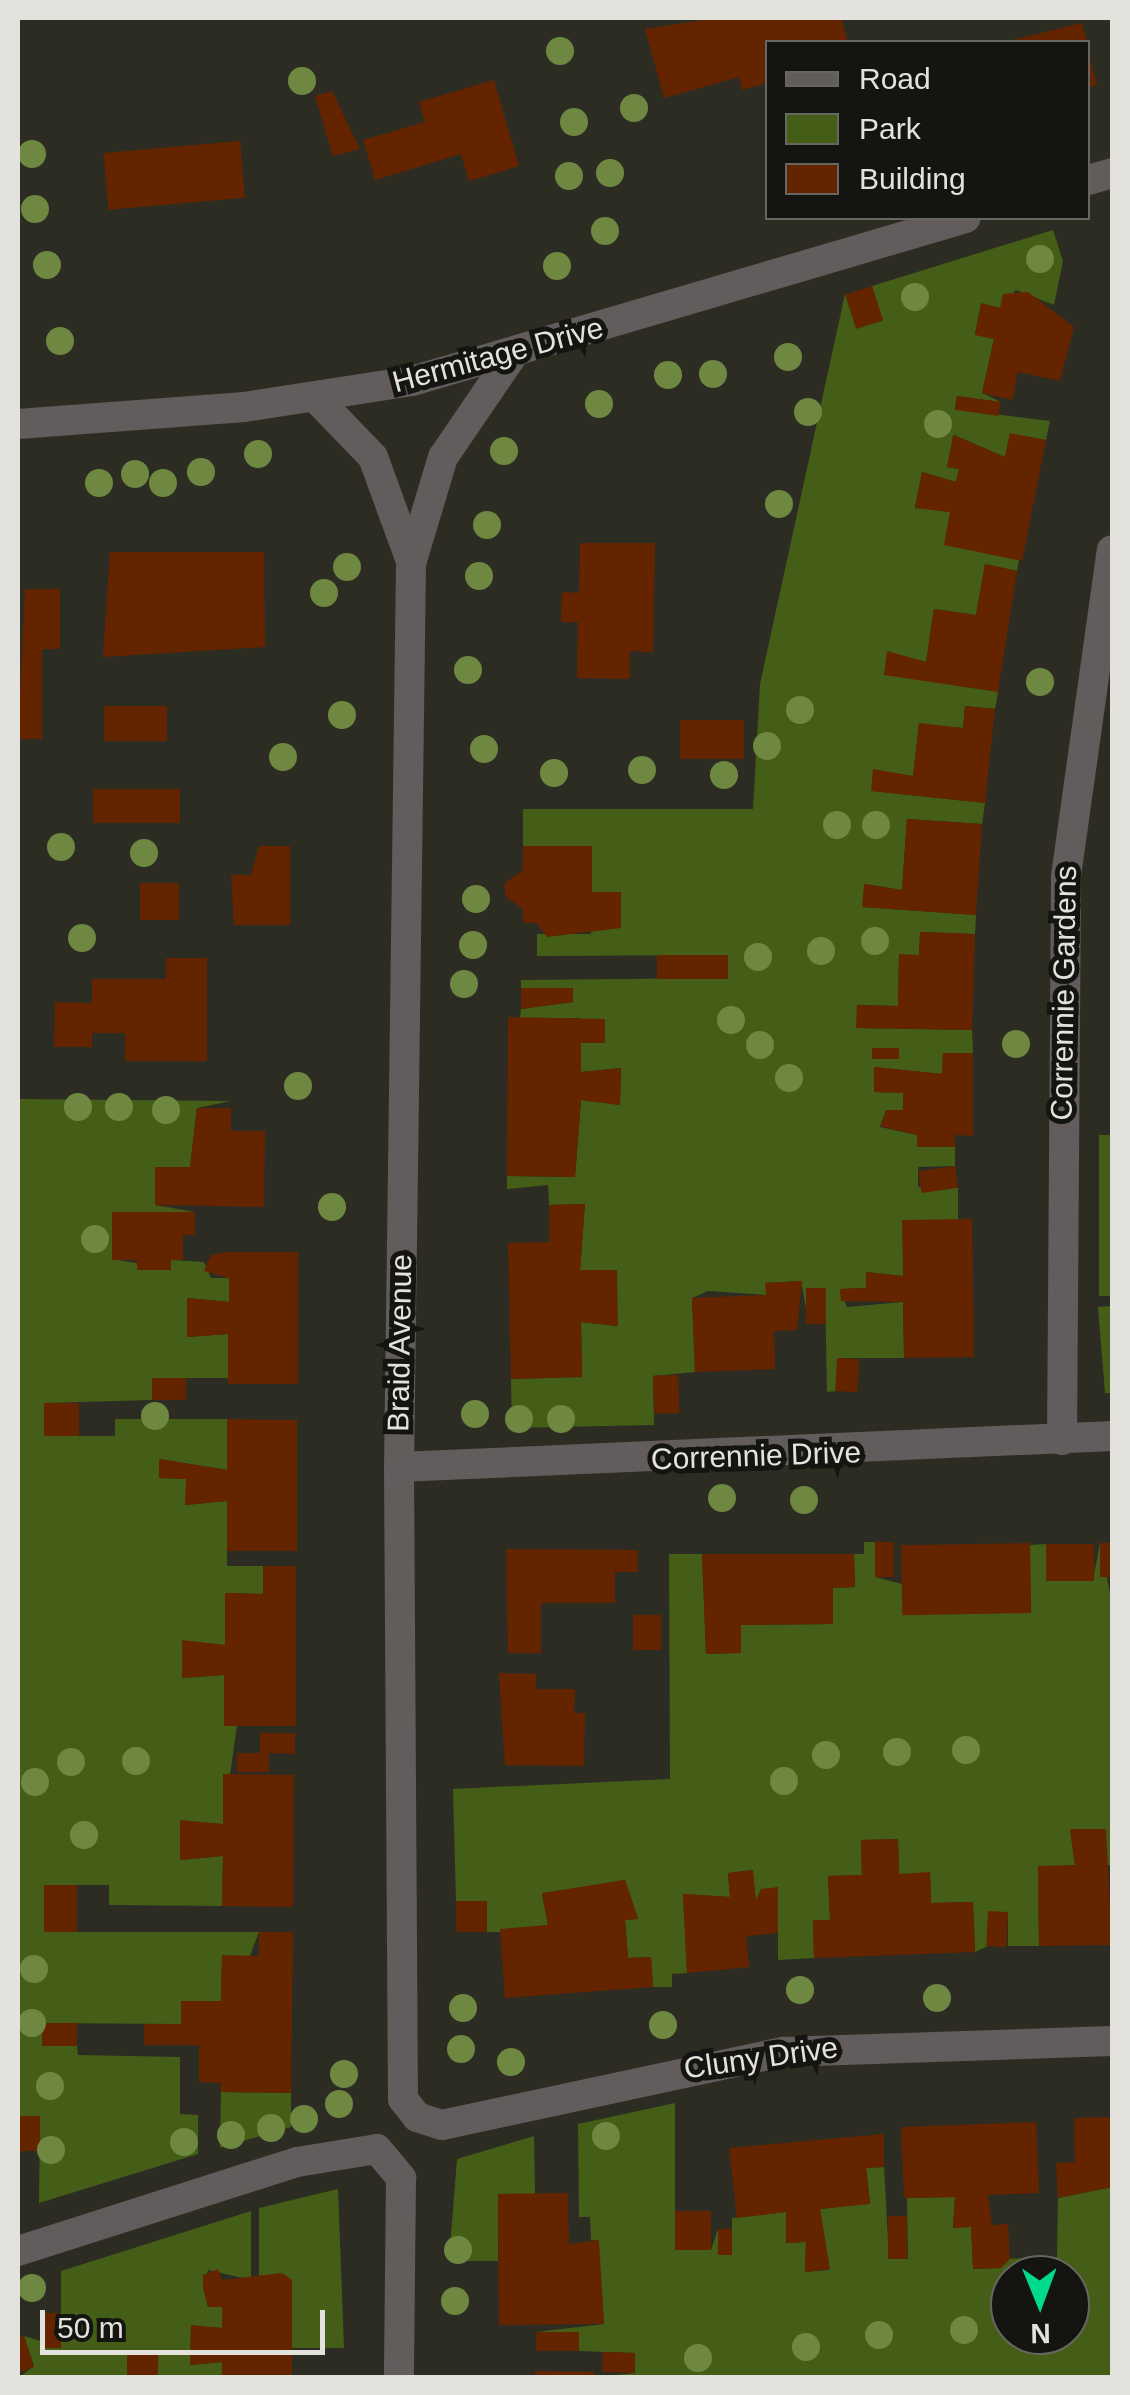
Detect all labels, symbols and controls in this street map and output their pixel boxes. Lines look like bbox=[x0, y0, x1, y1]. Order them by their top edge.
legend bbox=[765, 40, 1090, 220]
text: Road bbox=[859, 62, 931, 95]
text: Park bbox=[859, 112, 921, 145]
text: Building bbox=[859, 162, 966, 195]
street label: Hermitage Drive bbox=[389, 310, 607, 400]
street label: Corrennie Gardens bbox=[1044, 865, 1084, 1121]
street label: Braid Avenue bbox=[380, 1253, 420, 1433]
street label: Corrennie Drive bbox=[650, 1434, 862, 1478]
street label: Cluny Drive bbox=[682, 2029, 840, 2087]
north arrow bbox=[990, 2255, 1090, 2355]
scale bar bbox=[45, 2290, 330, 2352]
text: 50 m bbox=[57, 2311, 124, 2344]
text: N bbox=[1030, 2318, 1051, 2349]

